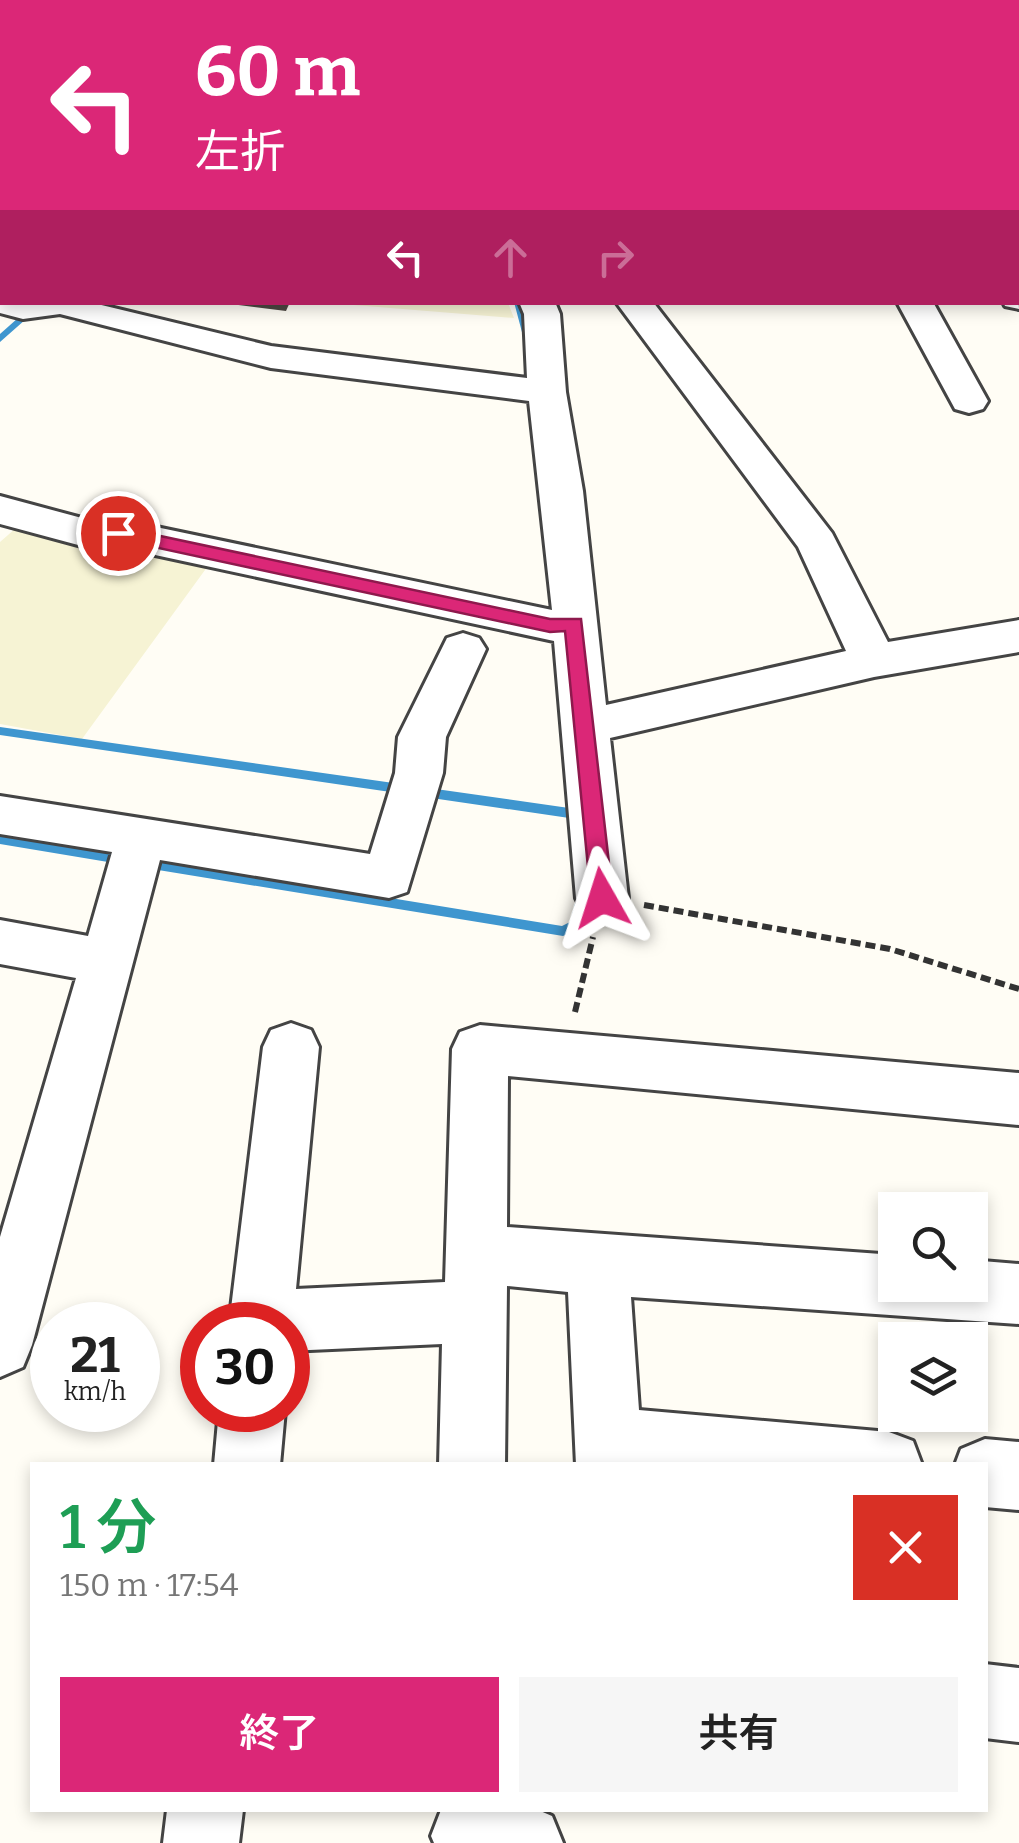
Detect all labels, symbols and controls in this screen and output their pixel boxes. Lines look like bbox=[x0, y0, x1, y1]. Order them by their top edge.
text: 60 m bbox=[195, 30, 360, 114]
icon: left bbox=[30, 40, 160, 170]
text: 左折 bbox=[195, 125, 285, 179]
icon: left bbox=[378, 230, 433, 285]
icon: ahead bbox=[483, 230, 538, 285]
icon: right bbox=[588, 230, 643, 285]
pin bbox=[76, 491, 161, 576]
icon: arrive bbox=[91, 506, 146, 561]
position arrow bbox=[550, 846, 654, 950]
map controls bbox=[878, 1192, 988, 1432]
button: search bbox=[878, 1192, 988, 1302]
speed limit sign: 30 bbox=[180, 1302, 310, 1432]
button: layers bbox=[878, 1322, 988, 1432]
text: 21 bbox=[70, 1325, 120, 1385]
text: km/h bbox=[64, 1377, 126, 1407]
text: 1 分 bbox=[60, 1492, 157, 1564]
button: close bbox=[853, 1495, 958, 1600]
text: 150 m · 17:54 bbox=[60, 1566, 238, 1604]
button: 終了 bbox=[60, 1677, 499, 1792]
button: 共有 bbox=[519, 1677, 958, 1792]

